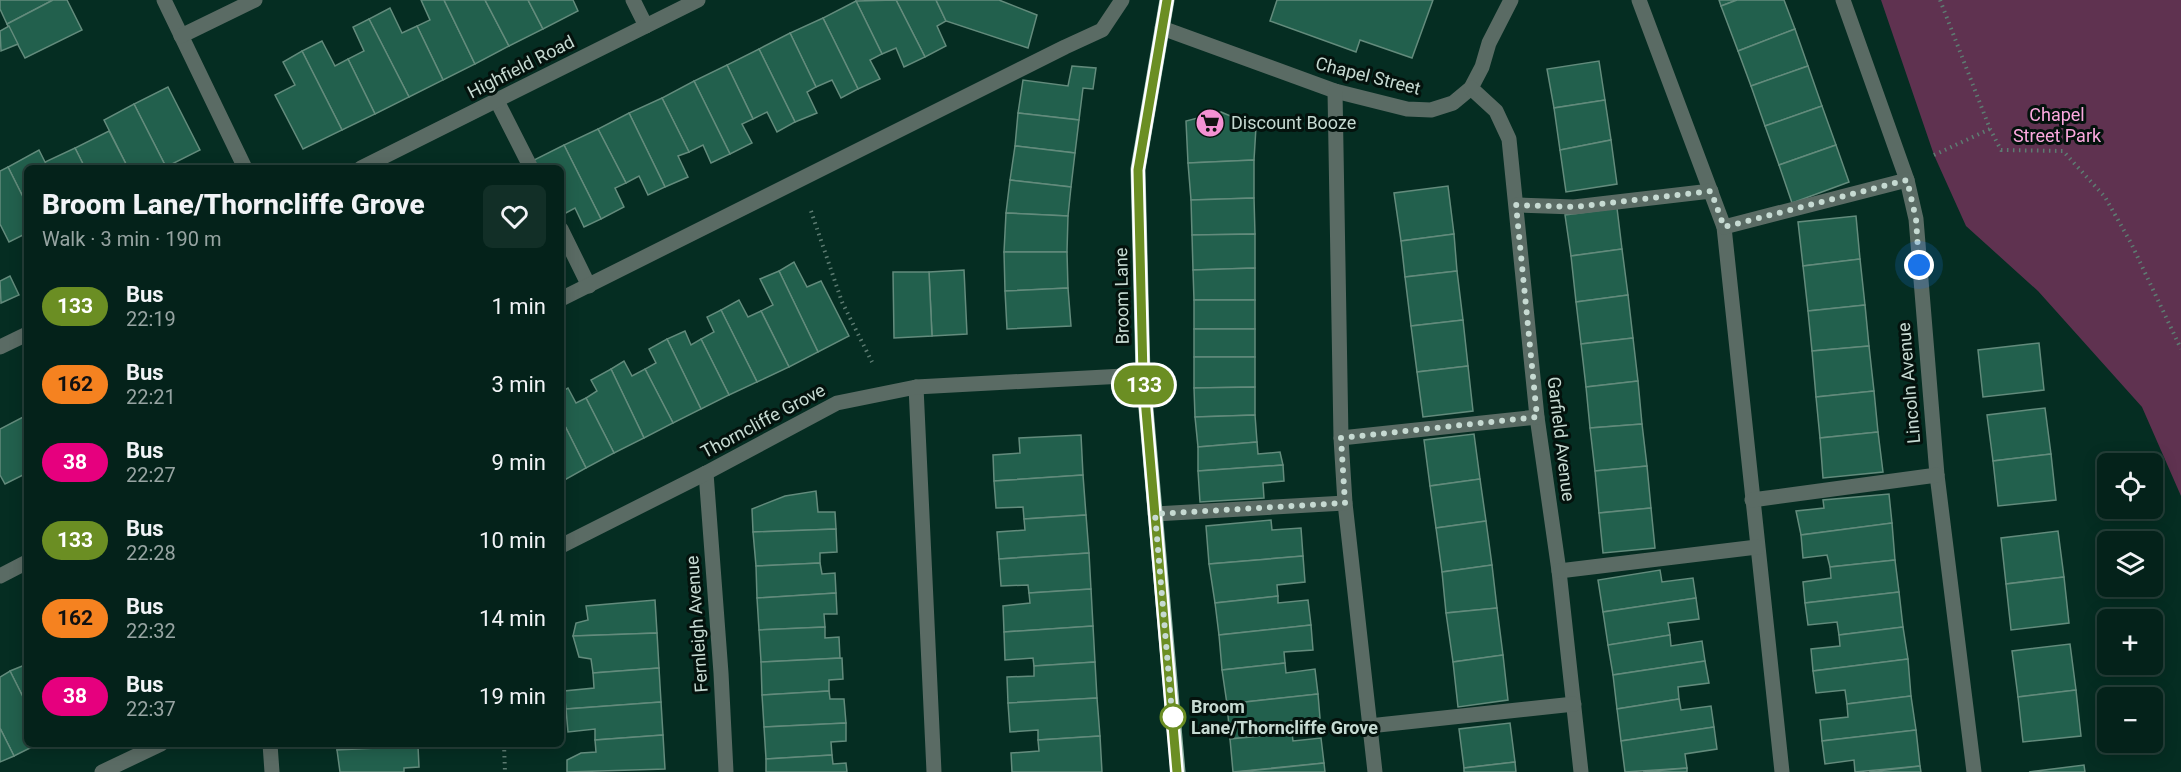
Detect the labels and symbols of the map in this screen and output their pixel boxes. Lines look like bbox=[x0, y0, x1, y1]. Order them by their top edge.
street label: Highfield Road bbox=[464, 31, 578, 102]
street label: Chapel Street bbox=[1313, 52, 1423, 99]
park label: Chapel Street Park bbox=[2013, 104, 2102, 146]
supermarket icon: Discount Booze bbox=[1194, 107, 1226, 139]
place label: Discount Booze bbox=[1231, 112, 1356, 133]
street label: Broom Lane bbox=[1110, 247, 1133, 345]
your location bbox=[1904, 250, 1934, 280]
street label: Lincoln Avenue bbox=[1893, 322, 1924, 444]
line badge: 133 bbox=[1110, 366, 1178, 404]
street label: Garfield Avenue bbox=[1543, 375, 1580, 503]
street label: Thorncliffe Grove bbox=[697, 379, 829, 462]
street label: Fernleigh Avenue bbox=[681, 555, 712, 693]
place label: Broom Lane/Thorncliffe Grove bbox=[1191, 696, 1378, 738]
marker: Broom Lane/Thorncliffe Grove bbox=[1160, 704, 1186, 730]

